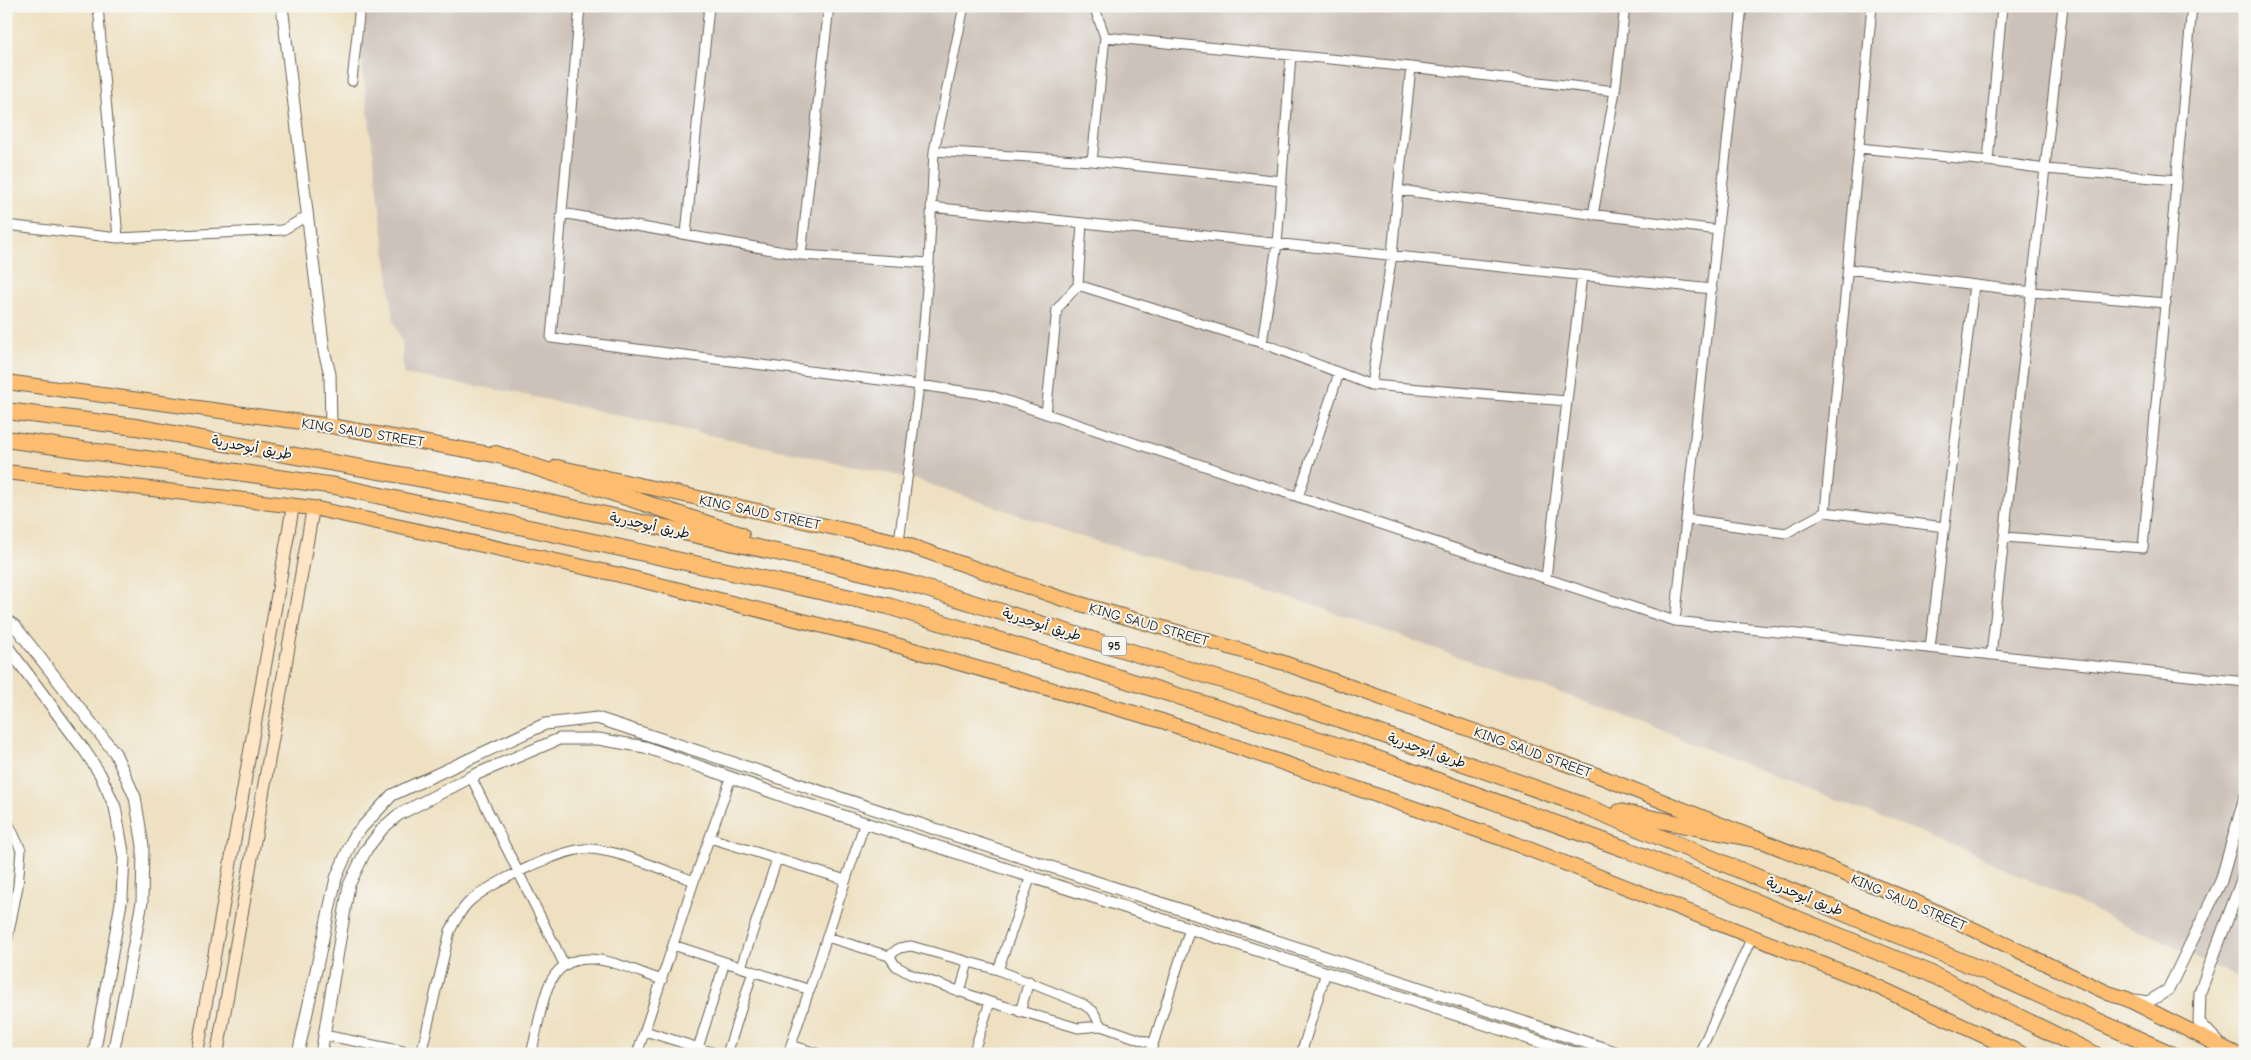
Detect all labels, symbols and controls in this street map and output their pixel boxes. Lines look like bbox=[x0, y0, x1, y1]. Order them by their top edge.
street label: KING SAUD STREET bbox=[300, 414, 426, 451]
street label: طريق أبوحدرية bbox=[210, 432, 294, 464]
street label: KING SAUD STREET bbox=[698, 491, 823, 534]
street label: طريق أبوحدرية bbox=[608, 509, 692, 543]
street label: KING SAUD STREET bbox=[1087, 599, 1211, 650]
street label: طريق أبوحدرية bbox=[1000, 604, 1083, 645]
road number: 95 bbox=[1102, 636, 1126, 656]
street label: KING SAUD STREET bbox=[1472, 723, 1595, 782]
street label: طريق أبوحدرية bbox=[1385, 729, 1468, 773]
street label: KING SAUD STREET bbox=[1848, 870, 1970, 935]
street label: طريق أبوحدرية bbox=[1763, 873, 1846, 921]

